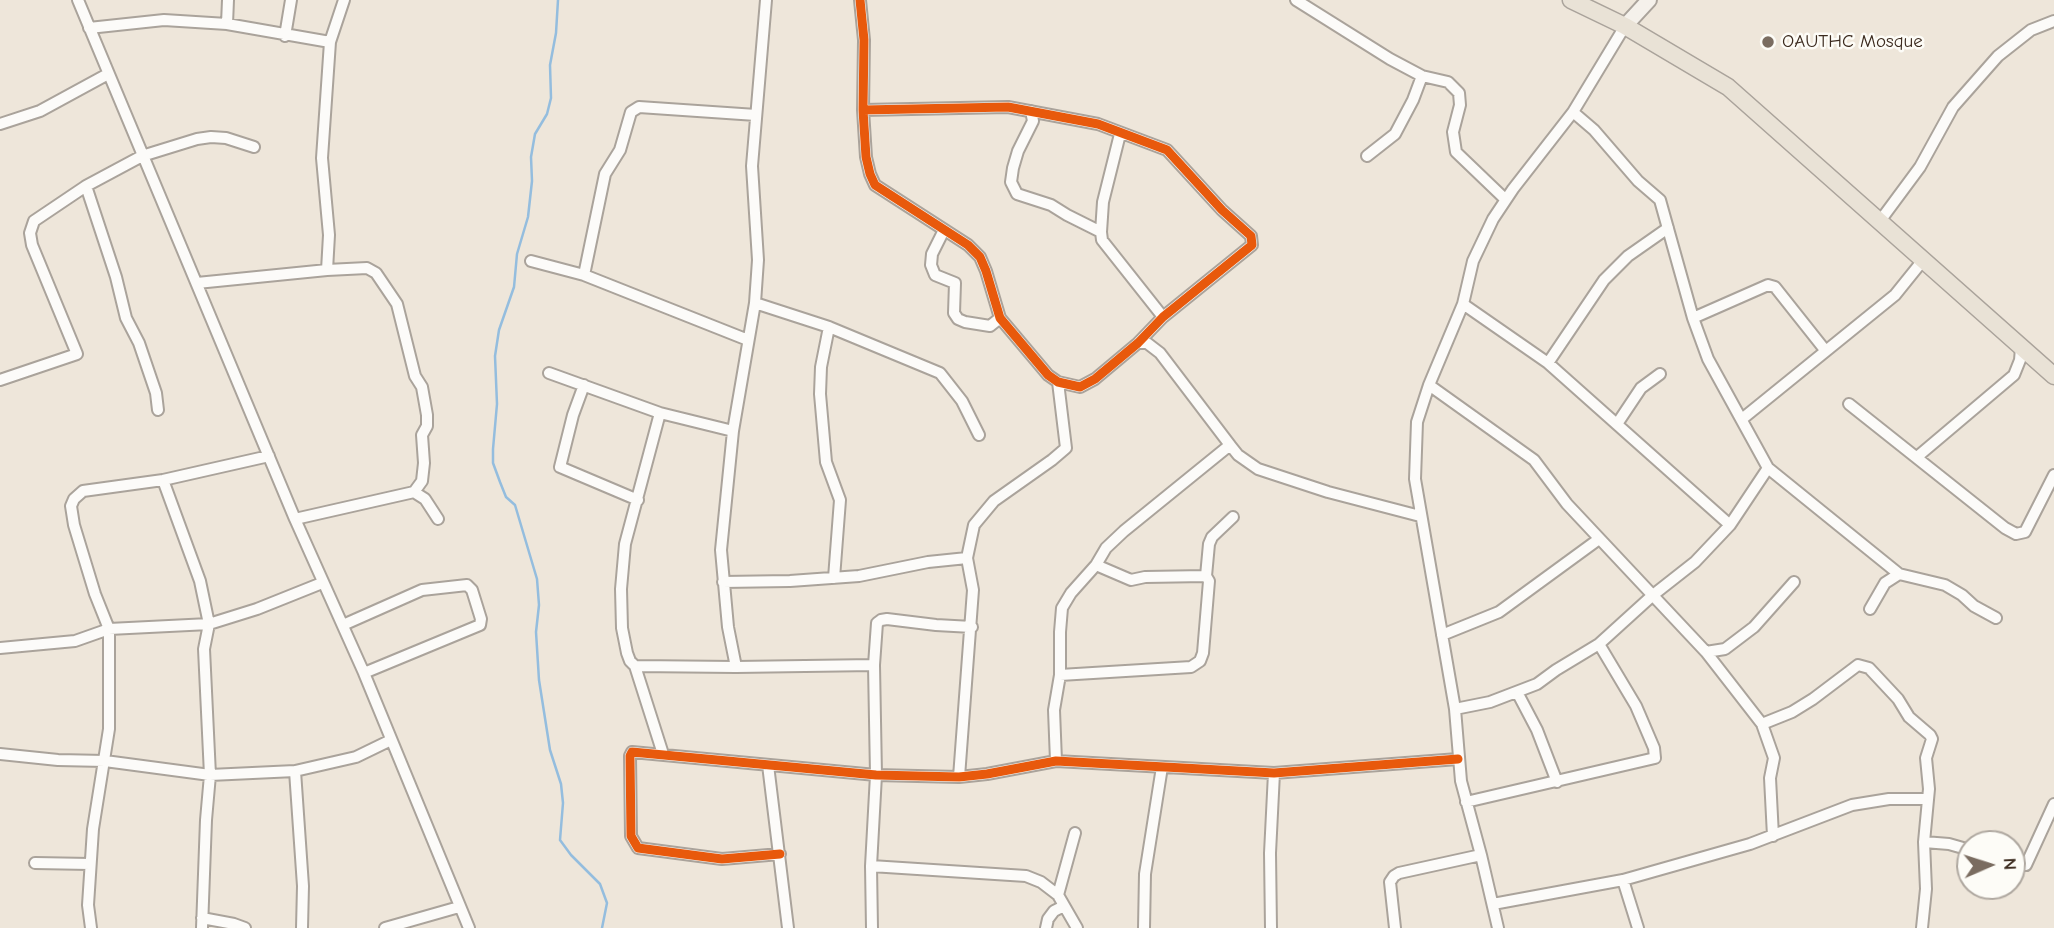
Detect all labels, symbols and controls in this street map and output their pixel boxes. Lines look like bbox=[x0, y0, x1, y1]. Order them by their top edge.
place label: OAUTHC Mosque bbox=[1782, 31, 1923, 53]
marker: OAUTHC Mosque bbox=[1760, 34, 1776, 50]
north arrow bbox=[1956, 830, 2026, 900]
text: N bbox=[1999, 857, 2021, 871]

